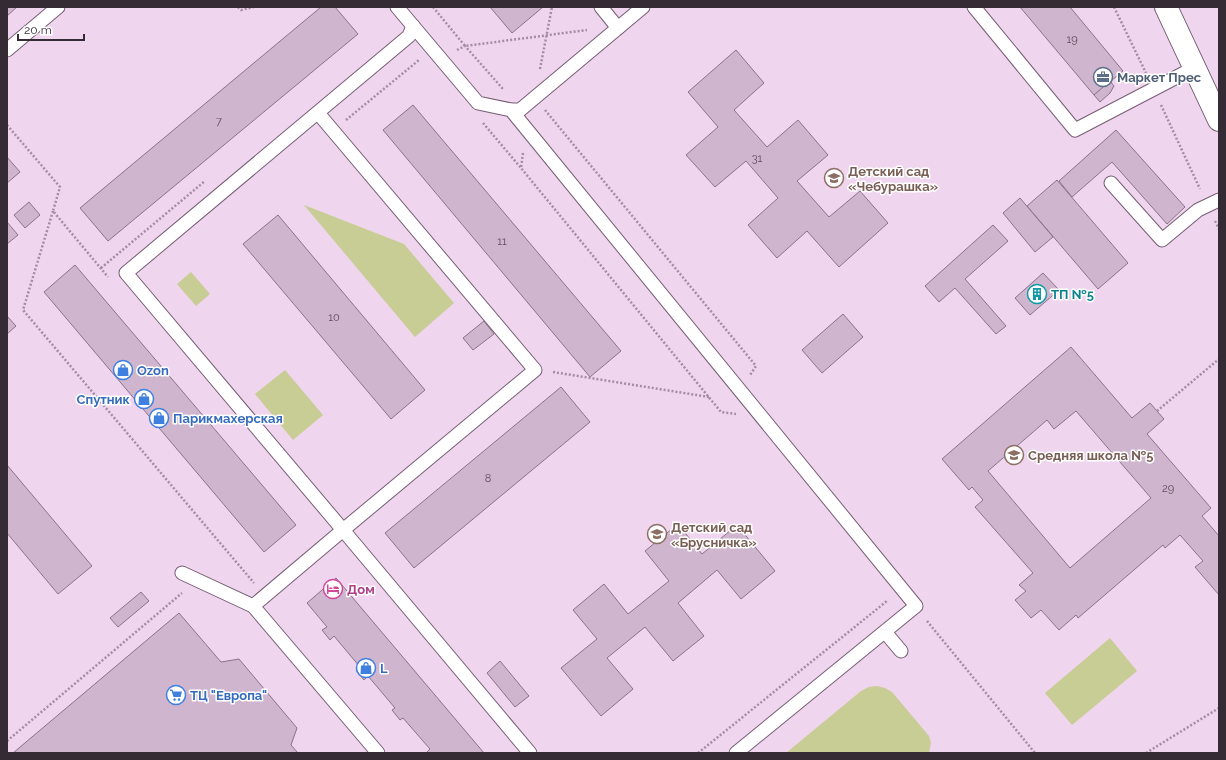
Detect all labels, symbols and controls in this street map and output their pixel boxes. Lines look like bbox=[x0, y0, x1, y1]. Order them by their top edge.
scale bar bbox=[18, 16, 84, 42]
text: 20 m bbox=[24, 23, 52, 37]
house number: 19 bbox=[1066, 33, 1078, 46]
office icon: Маркет Прес bbox=[1092, 66, 1114, 88]
place label: Маркет Прес bbox=[1117, 70, 1202, 85]
house number: 7 bbox=[216, 115, 222, 128]
house number: 31 bbox=[752, 152, 763, 165]
place label: Детский сад «Чебурашка» bbox=[848, 164, 938, 194]
school or university icon: Детский сад «Чебурашка» bbox=[823, 167, 845, 189]
house number: 11 bbox=[497, 235, 507, 248]
building icon: ТП №5 bbox=[1026, 283, 1048, 305]
place label: ТП №5 bbox=[1051, 287, 1094, 302]
house number: 10 bbox=[328, 311, 340, 324]
shop icon: Ozon bbox=[112, 359, 134, 381]
place label: Ozon bbox=[137, 363, 169, 378]
shop icon: Спутник bbox=[133, 388, 155, 410]
place label: Спутник bbox=[77, 392, 131, 407]
shop icon: Парикмахерская bbox=[148, 407, 170, 429]
place label: Парикмахерская bbox=[173, 411, 283, 426]
school or university icon: Средняя школа №5 bbox=[1003, 444, 1025, 466]
place label: Средняя школа №5 bbox=[1028, 448, 1153, 463]
house number: 8 bbox=[485, 472, 491, 485]
house number: 29 bbox=[1162, 482, 1174, 495]
place label: Детский сад «Брусничка» bbox=[671, 520, 757, 550]
school or university icon: Детский сад «Брусничка» bbox=[646, 523, 668, 545]
hotel icon: Дом bbox=[322, 578, 344, 600]
place label: Дом bbox=[347, 582, 375, 597]
shop icon: L bbox=[355, 657, 377, 679]
place label: L bbox=[380, 661, 388, 676]
supermarket icon: ТЦ "Европа" bbox=[165, 684, 187, 706]
place label: ТЦ "Европа" bbox=[190, 688, 267, 703]

